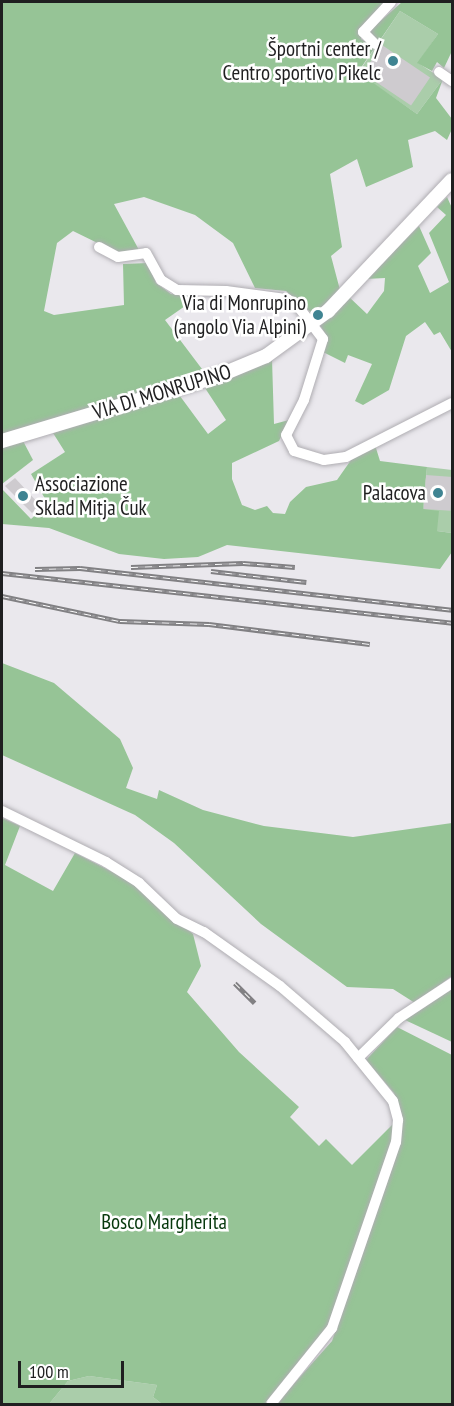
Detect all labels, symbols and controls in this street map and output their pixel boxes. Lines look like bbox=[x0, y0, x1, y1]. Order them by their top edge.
place label: Športni center / Centro sportivo Pikelc bbox=[222, 36, 381, 86]
marker: Športni center / Centro sportivo Pikelc bbox=[386, 54, 400, 68]
place label: Via di Monrupino (angolo Via Alpini) bbox=[173, 290, 306, 340]
marker: Via di Monrupino (angolo Via Alpini) bbox=[311, 308, 325, 322]
street label: VIA DI MONRUPINO bbox=[90, 359, 234, 425]
place label: Associazione Sklad Mitja Čuk bbox=[35, 471, 147, 521]
place label: Palacova bbox=[363, 480, 426, 506]
marker: Palacova bbox=[431, 486, 445, 500]
marker: Associazione Sklad Mitja Čuk bbox=[16, 489, 30, 503]
park label: Bosco Margherita bbox=[101, 1209, 227, 1235]
scale bar bbox=[21, 1349, 128, 1387]
text: 100 m bbox=[29, 1360, 69, 1383]

